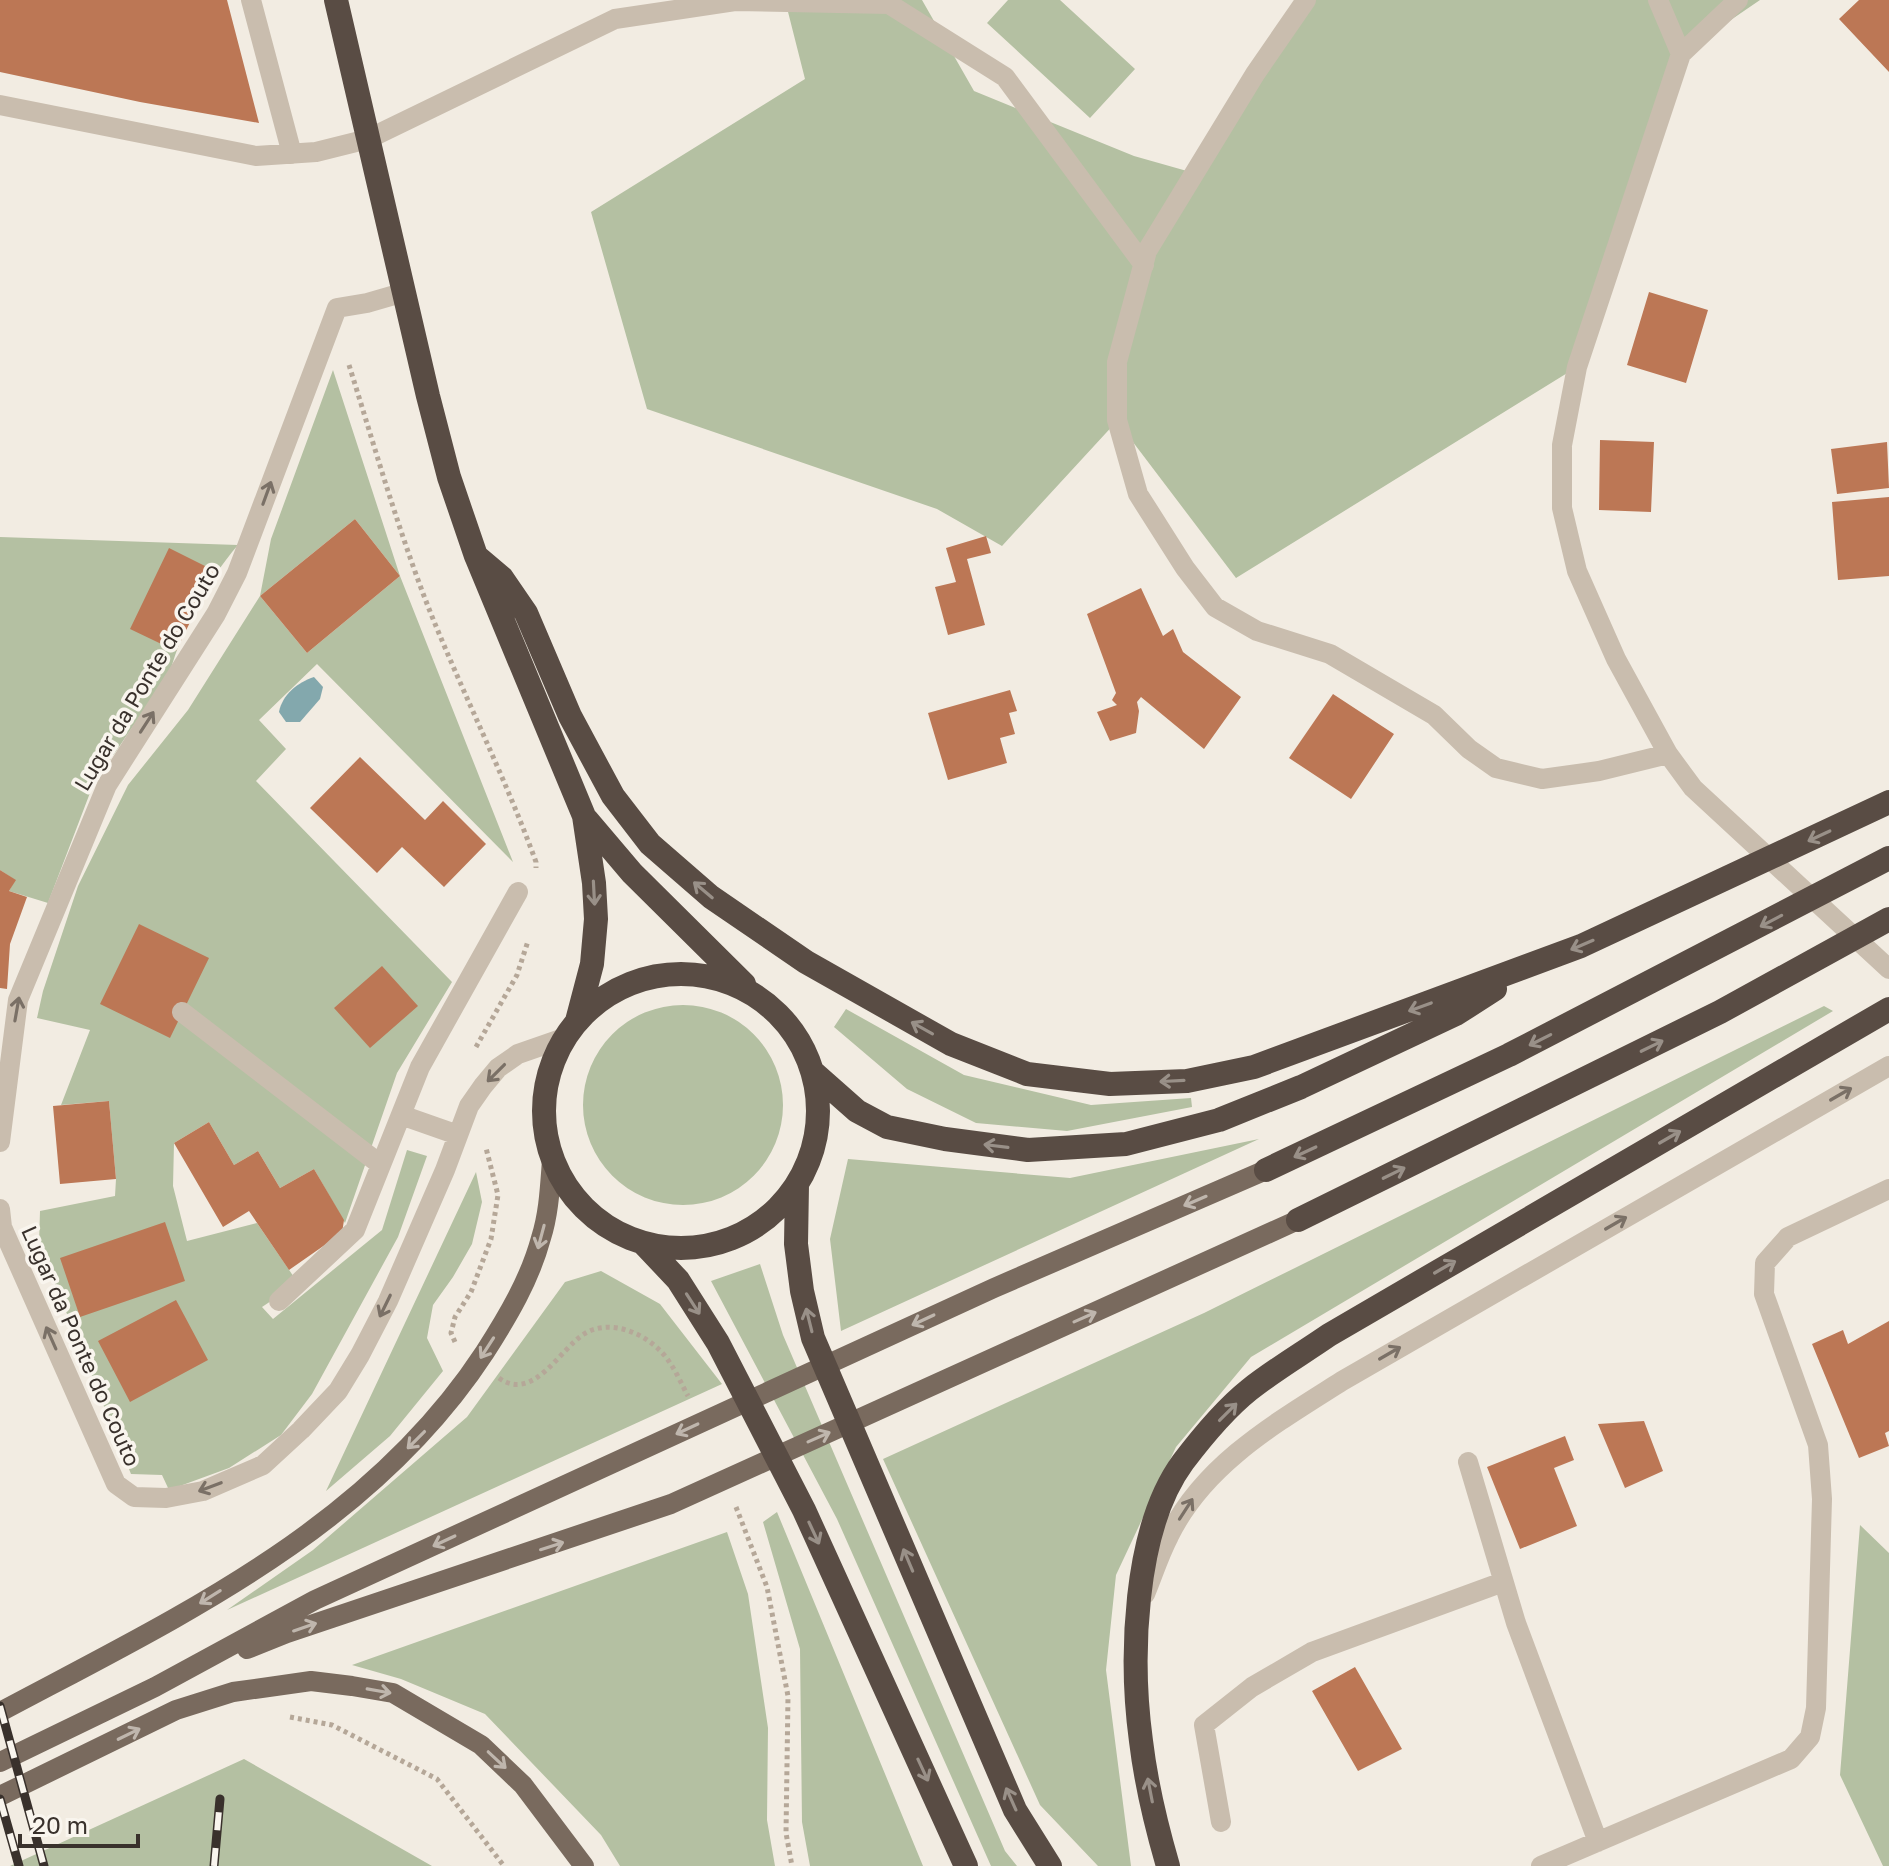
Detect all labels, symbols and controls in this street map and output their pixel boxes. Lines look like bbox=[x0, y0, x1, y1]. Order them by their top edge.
one-way arrow bbox=[261, 481, 275, 506]
street label: Lugar da Ponte do Couto bbox=[68, 558, 225, 795]
one-way arrow bbox=[139, 711, 155, 734]
one-way arrow bbox=[1807, 829, 1831, 844]
one-way arrow bbox=[587, 879, 602, 906]
one-way arrow bbox=[693, 881, 713, 899]
one-way arrow bbox=[1759, 913, 1783, 929]
one-way arrow bbox=[1571, 938, 1595, 953]
one-way arrow bbox=[11, 997, 26, 1022]
one-way arrow bbox=[1408, 1000, 1433, 1015]
one-way arrow bbox=[911, 1020, 935, 1035]
one-way arrow bbox=[1528, 1032, 1552, 1048]
one-way arrow bbox=[1639, 1038, 1663, 1053]
one-way arrow bbox=[486, 1063, 506, 1082]
one-way arrow bbox=[1159, 1074, 1186, 1089]
one-way arrow bbox=[1829, 1086, 1852, 1102]
one-way arrow bbox=[1658, 1129, 1681, 1145]
one-way arrow bbox=[984, 1138, 1009, 1153]
one-way arrow bbox=[1293, 1145, 1317, 1160]
one-way arrow bbox=[1381, 1165, 1405, 1180]
one-way arrow bbox=[1183, 1194, 1207, 1209]
one-way arrow bbox=[1603, 1215, 1627, 1231]
street label: Lugar da Ponte do Couto bbox=[16, 1221, 147, 1470]
one-way arrow bbox=[532, 1224, 547, 1250]
one-way arrow bbox=[1433, 1259, 1456, 1275]
one-way arrow bbox=[685, 1292, 702, 1314]
one-way arrow bbox=[377, 1294, 393, 1318]
one-way arrow bbox=[801, 1308, 816, 1333]
one-way arrow bbox=[1072, 1309, 1096, 1324]
one-way arrow bbox=[911, 1313, 935, 1328]
one-way arrow bbox=[43, 1326, 58, 1351]
one-way arrow bbox=[478, 1337, 495, 1359]
one-way arrow bbox=[1378, 1345, 1401, 1361]
one-way arrow bbox=[1217, 1402, 1237, 1422]
one-way arrow bbox=[675, 1422, 699, 1437]
one-way arrow bbox=[807, 1429, 831, 1444]
one-way arrow bbox=[407, 1430, 426, 1449]
one-way arrow bbox=[198, 1481, 223, 1495]
one-way arrow bbox=[1177, 1499, 1194, 1521]
one-way arrow bbox=[808, 1521, 823, 1545]
one-way arrow bbox=[432, 1534, 456, 1549]
one-way arrow bbox=[539, 1538, 564, 1552]
one-way arrow bbox=[900, 1548, 915, 1573]
one-way arrow bbox=[199, 1590, 222, 1606]
one-way arrow bbox=[292, 1619, 317, 1634]
one-way arrow bbox=[366, 1684, 391, 1699]
one-way arrow bbox=[117, 1726, 141, 1741]
one-way arrow bbox=[487, 1751, 507, 1770]
one-way arrow bbox=[916, 1757, 931, 1781]
one-way arrow bbox=[1142, 1778, 1157, 1803]
one-way arrow bbox=[1002, 1787, 1017, 1812]
scale bar bbox=[20, 1798, 138, 1848]
text: 20 m bbox=[32, 1810, 88, 1839]

